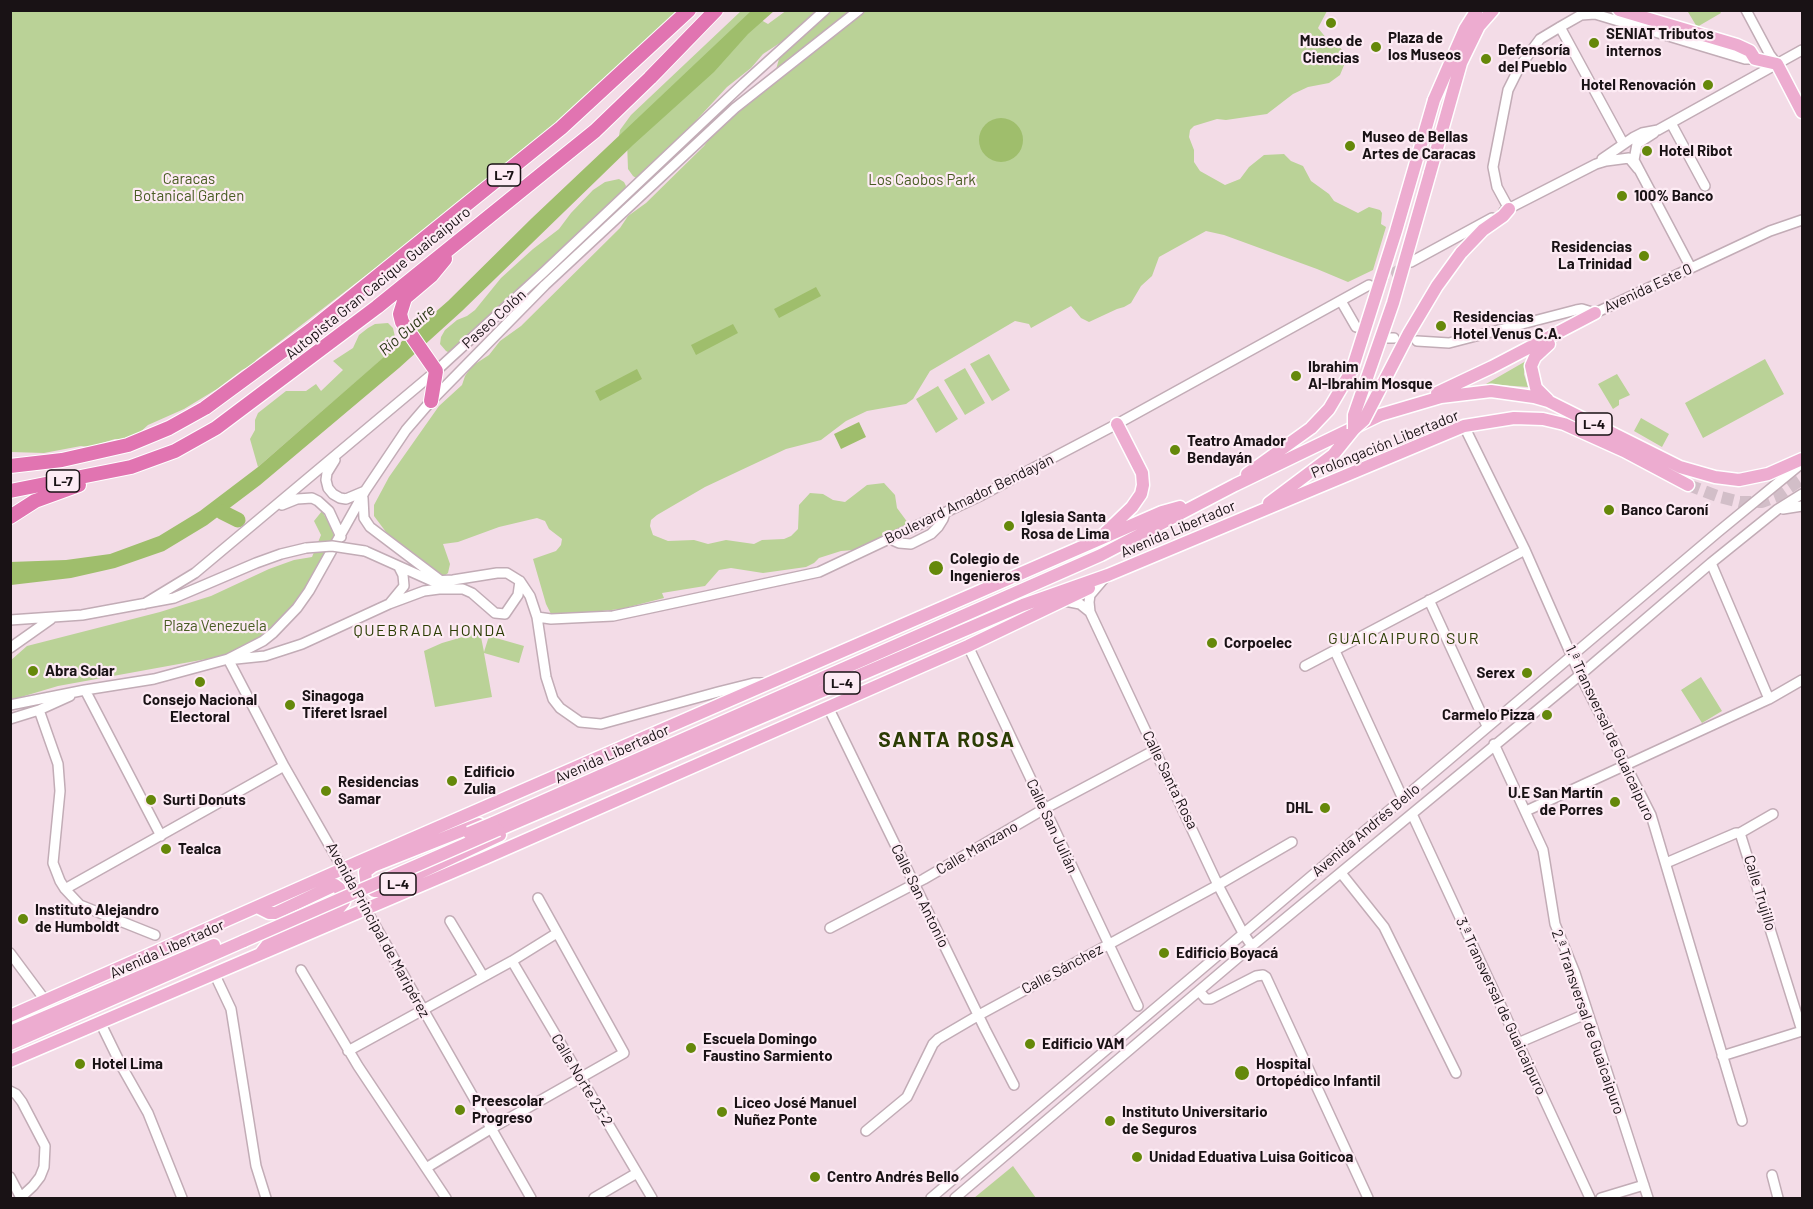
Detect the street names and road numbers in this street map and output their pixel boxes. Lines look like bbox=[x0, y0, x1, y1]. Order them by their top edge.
road number: L-7 bbox=[488, 164, 520, 186]
street label: Autopista Gran Cacique Guaicaipuro bbox=[282, 203, 474, 363]
street label: Avenida Este 0 bbox=[1601, 260, 1695, 316]
street label: Paseo Colón bbox=[458, 286, 530, 352]
street label: Prolongación Libertador bbox=[1309, 406, 1461, 482]
road number: L-4 bbox=[1576, 413, 1612, 435]
street label: Boulevard Amador Bendayán bbox=[882, 450, 1056, 548]
road number: L-7 bbox=[46, 470, 80, 492]
street label: Avenida Libertador bbox=[1118, 497, 1238, 561]
street label: 1.ª Transversal de Guaicaipuro bbox=[1561, 642, 1659, 824]
road number: L-4 bbox=[824, 672, 860, 694]
street label: Avenida Libertador bbox=[552, 721, 672, 787]
street label: Calle Santa Rosa bbox=[1138, 728, 1202, 832]
street label: Calle San Julián bbox=[1022, 776, 1082, 876]
street label: Avenida Andrés Bello bbox=[1308, 780, 1424, 880]
street label: Calle Manzano bbox=[933, 817, 1021, 879]
street label: Avenida Principal de Maripérez bbox=[322, 839, 434, 1021]
street label: Calle San Antonio bbox=[887, 841, 953, 951]
street label: Calle Trujillo bbox=[1740, 853, 1780, 933]
road number: L-4 bbox=[380, 873, 416, 895]
street label: 3.ª Transversal de Guaicaipuro bbox=[1452, 914, 1550, 1098]
street label: Avenida Libertador bbox=[107, 916, 227, 982]
street label: 2.ª Transversal de Guaicaipuro bbox=[1548, 927, 1628, 1117]
street label: Calle Sánchez bbox=[1018, 940, 1106, 998]
street label: Calle Norte 23-2 bbox=[547, 1031, 617, 1129]

